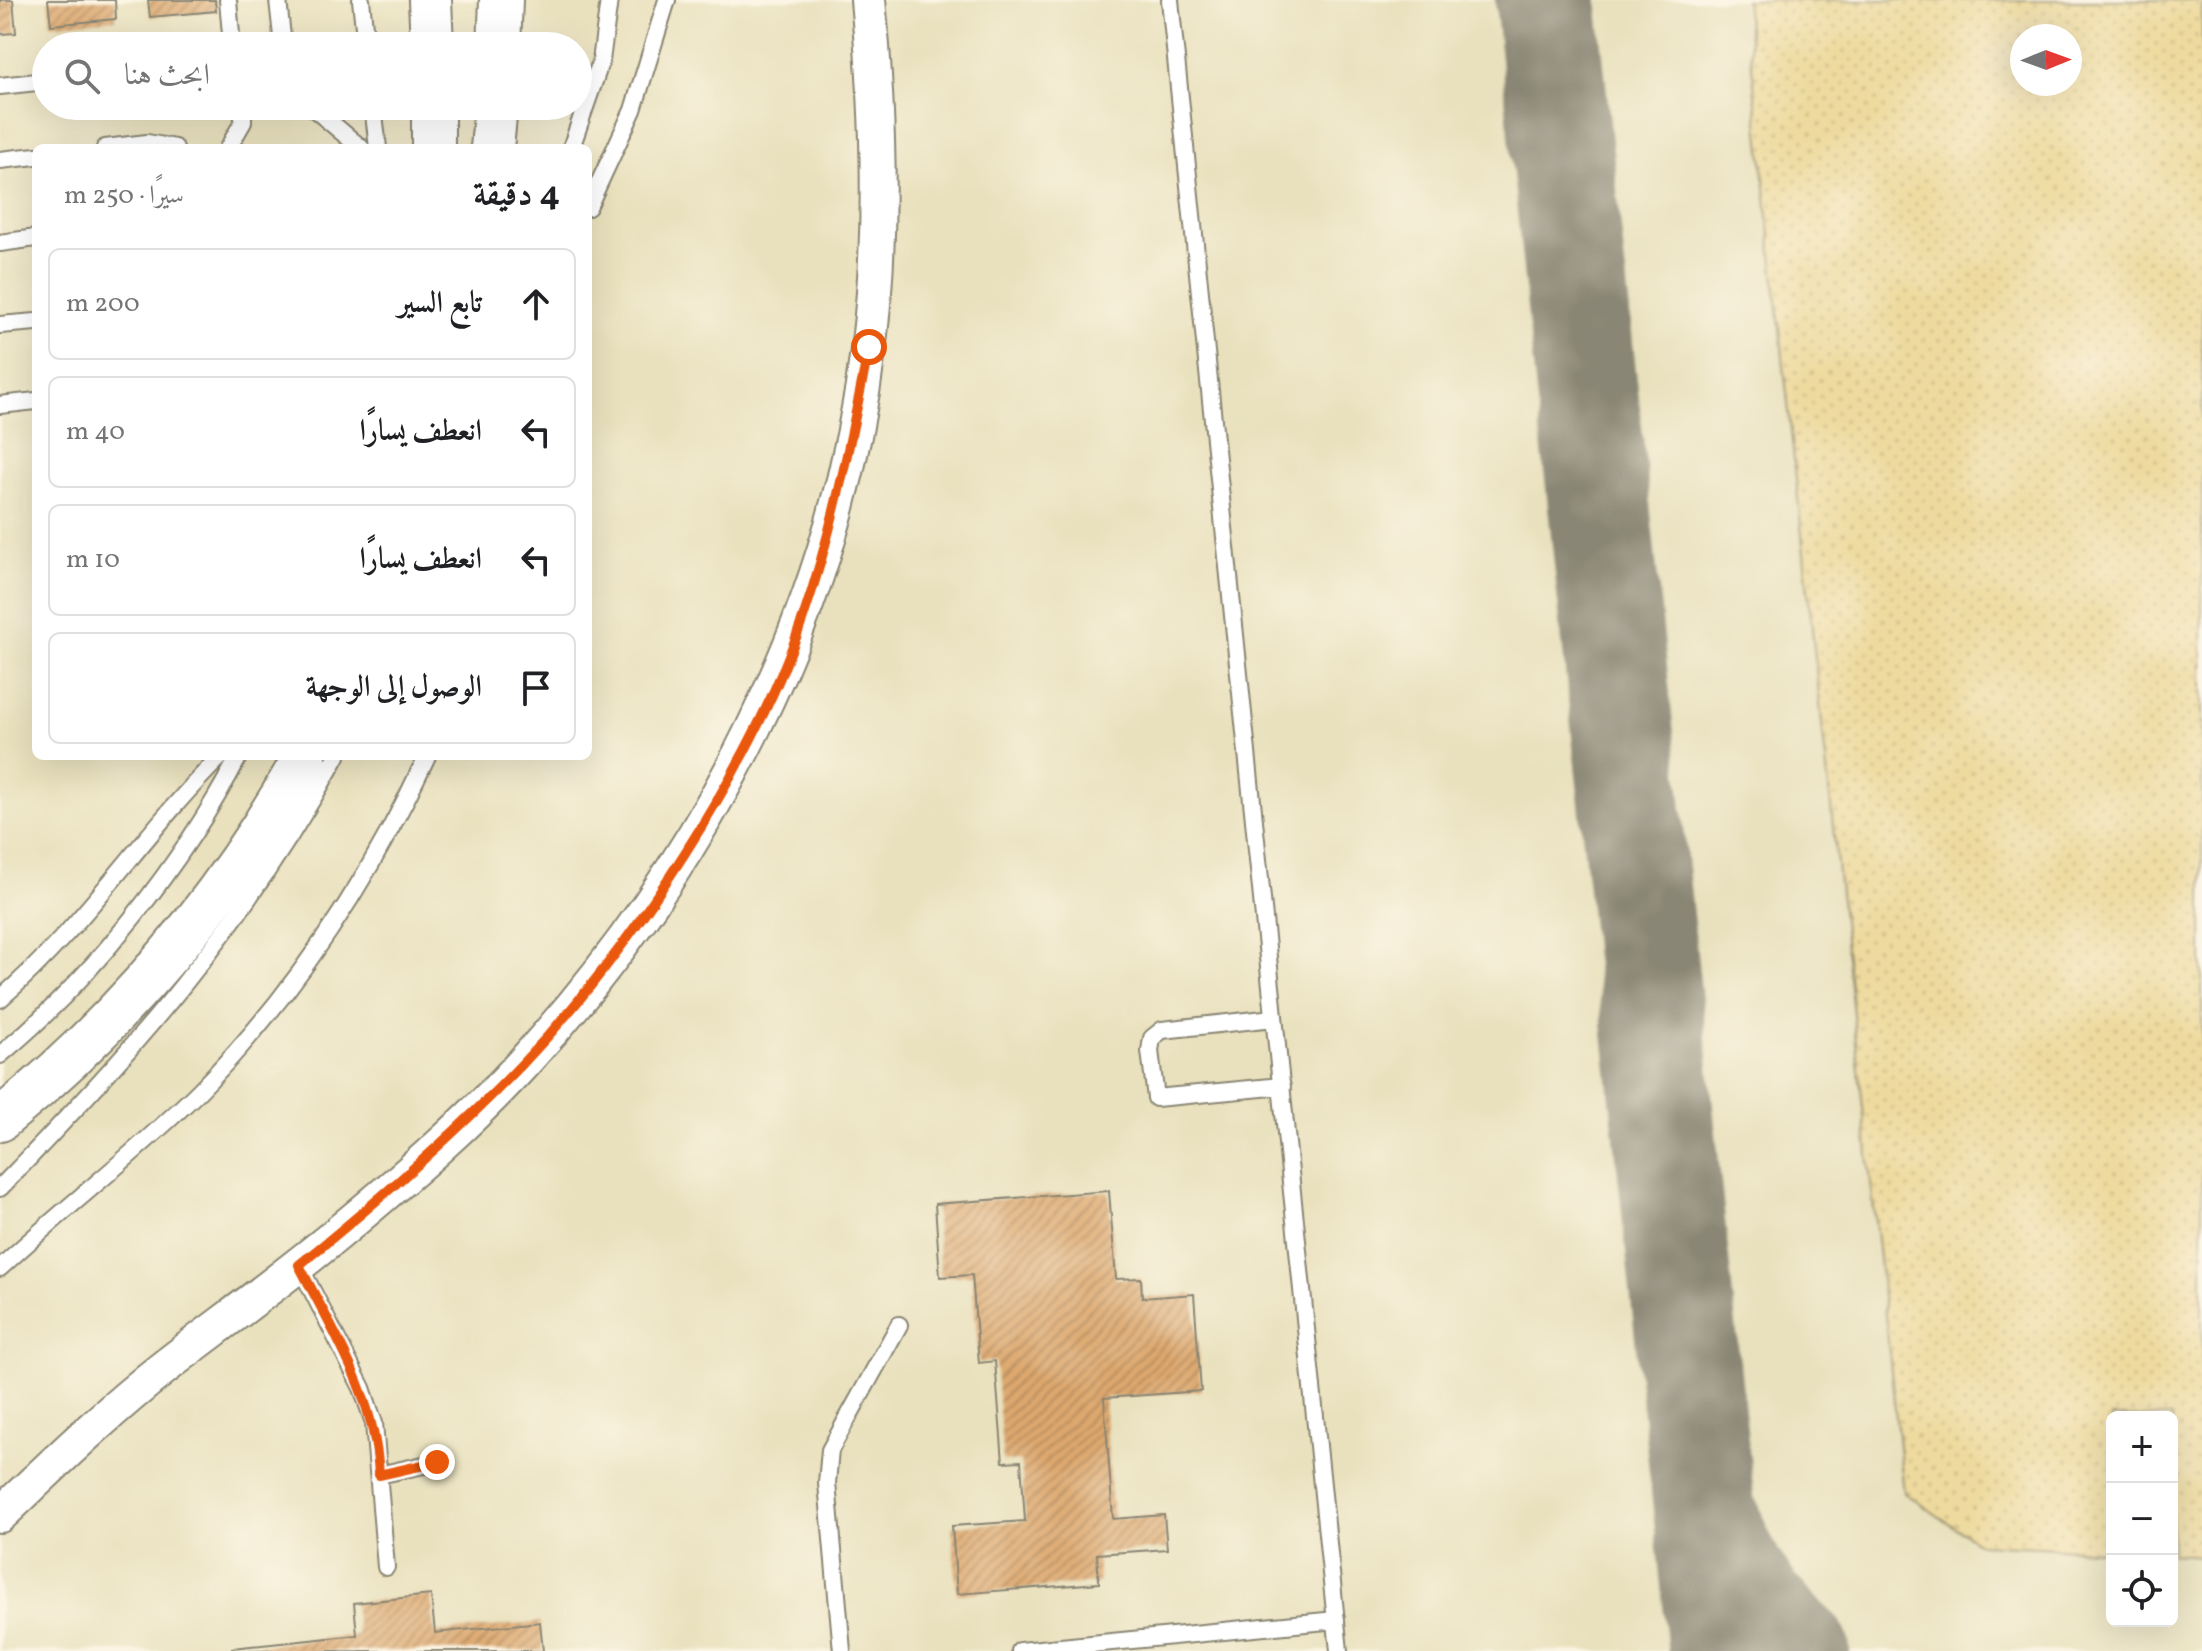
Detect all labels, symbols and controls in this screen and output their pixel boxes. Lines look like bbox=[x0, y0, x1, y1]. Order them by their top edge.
north arrow bbox=[2010, 24, 2082, 96]
search box bbox=[32, 32, 592, 120]
icon: search bbox=[60, 54, 104, 98]
text: ابحث هنا bbox=[124, 55, 210, 97]
text: 4 دقيقة bbox=[473, 172, 560, 219]
text: سيرًا · 250 m bbox=[64, 178, 184, 214]
icon: ahead bbox=[514, 282, 558, 326]
text: تابع السير bbox=[398, 283, 482, 325]
text: 200 m bbox=[66, 286, 140, 322]
route start bbox=[851, 329, 887, 365]
icon: left bbox=[514, 410, 558, 454]
text: انعطف يسارًا bbox=[359, 411, 482, 453]
text: 40 m bbox=[66, 414, 125, 450]
icon: left bbox=[514, 538, 558, 582]
text: انعطف يسارًا bbox=[359, 539, 482, 581]
text: 10 m bbox=[66, 542, 120, 578]
icon: arrive bbox=[514, 666, 558, 710]
text: الوصول إلى الوجهة bbox=[306, 667, 482, 709]
map controls bbox=[2106, 1411, 2178, 1627]
button: + bbox=[2106, 1411, 2178, 1483]
route end bbox=[419, 1444, 455, 1480]
button: − bbox=[2106, 1483, 2178, 1555]
button: locate bbox=[2106, 1555, 2178, 1627]

